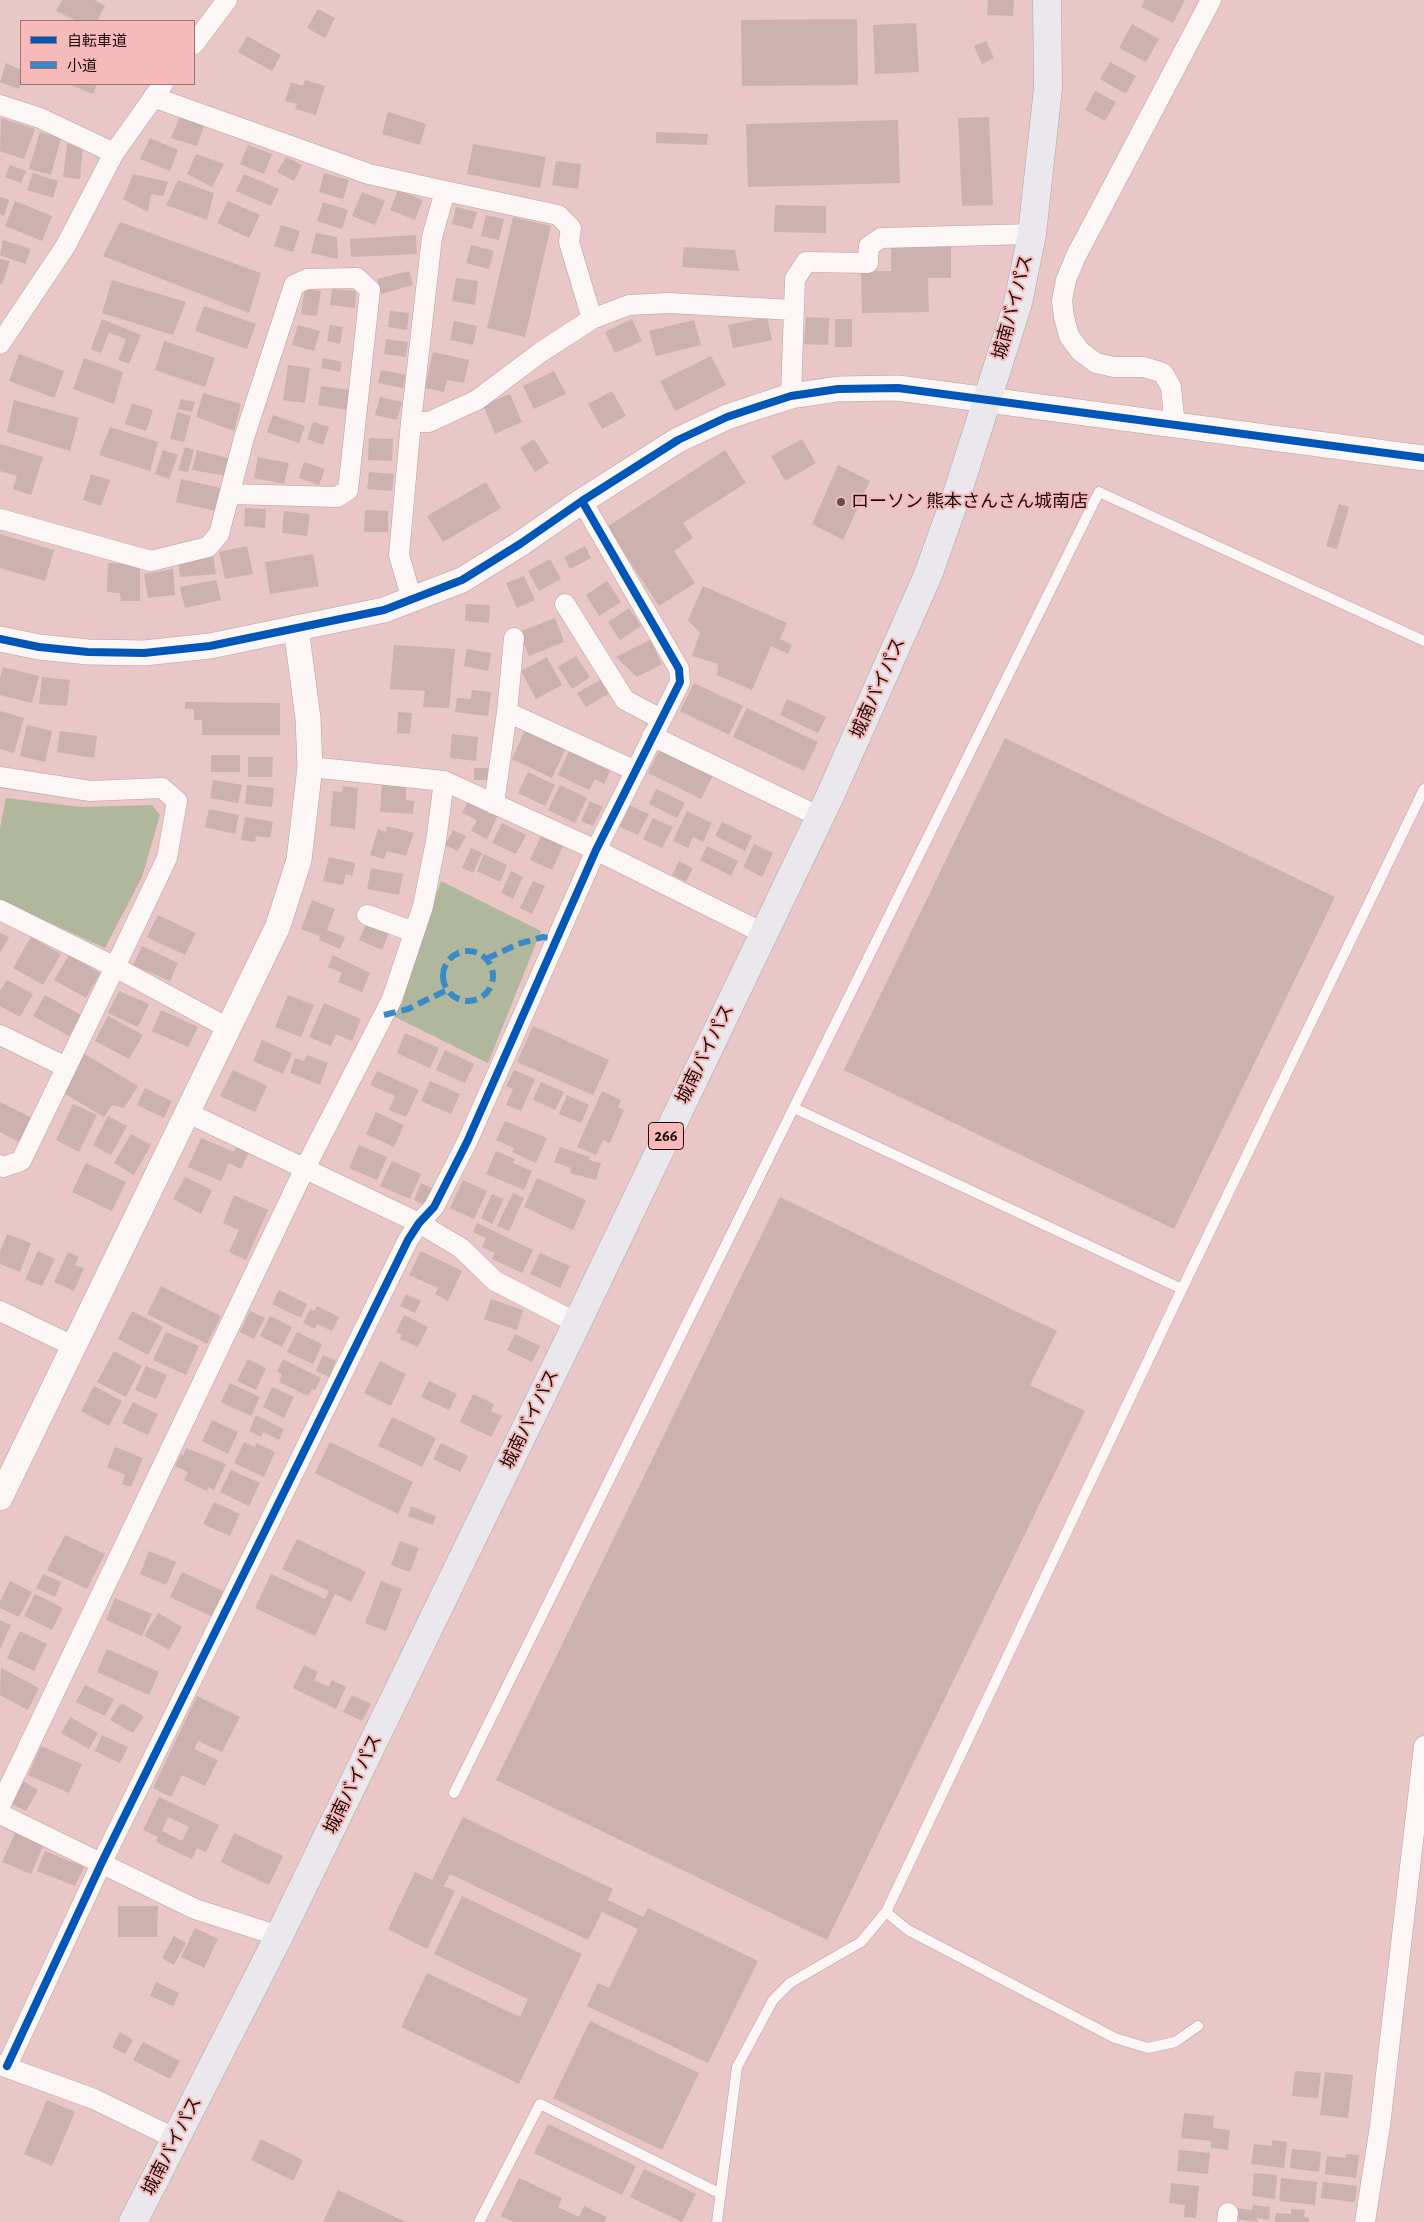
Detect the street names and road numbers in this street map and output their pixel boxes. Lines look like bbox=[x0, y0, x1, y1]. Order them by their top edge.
street label: 城南バイパス bbox=[989, 252, 1037, 362]
street label: 城南バイパス bbox=[846, 634, 910, 742]
street label: 城南バイパス bbox=[672, 1001, 738, 1107]
road number: 266 bbox=[648, 1122, 684, 1150]
street label: 城南バイパス bbox=[497, 1366, 563, 1472]
street label: 城南バイパス bbox=[320, 1731, 386, 1837]
street label: 城南バイパス bbox=[138, 2093, 206, 2199]

